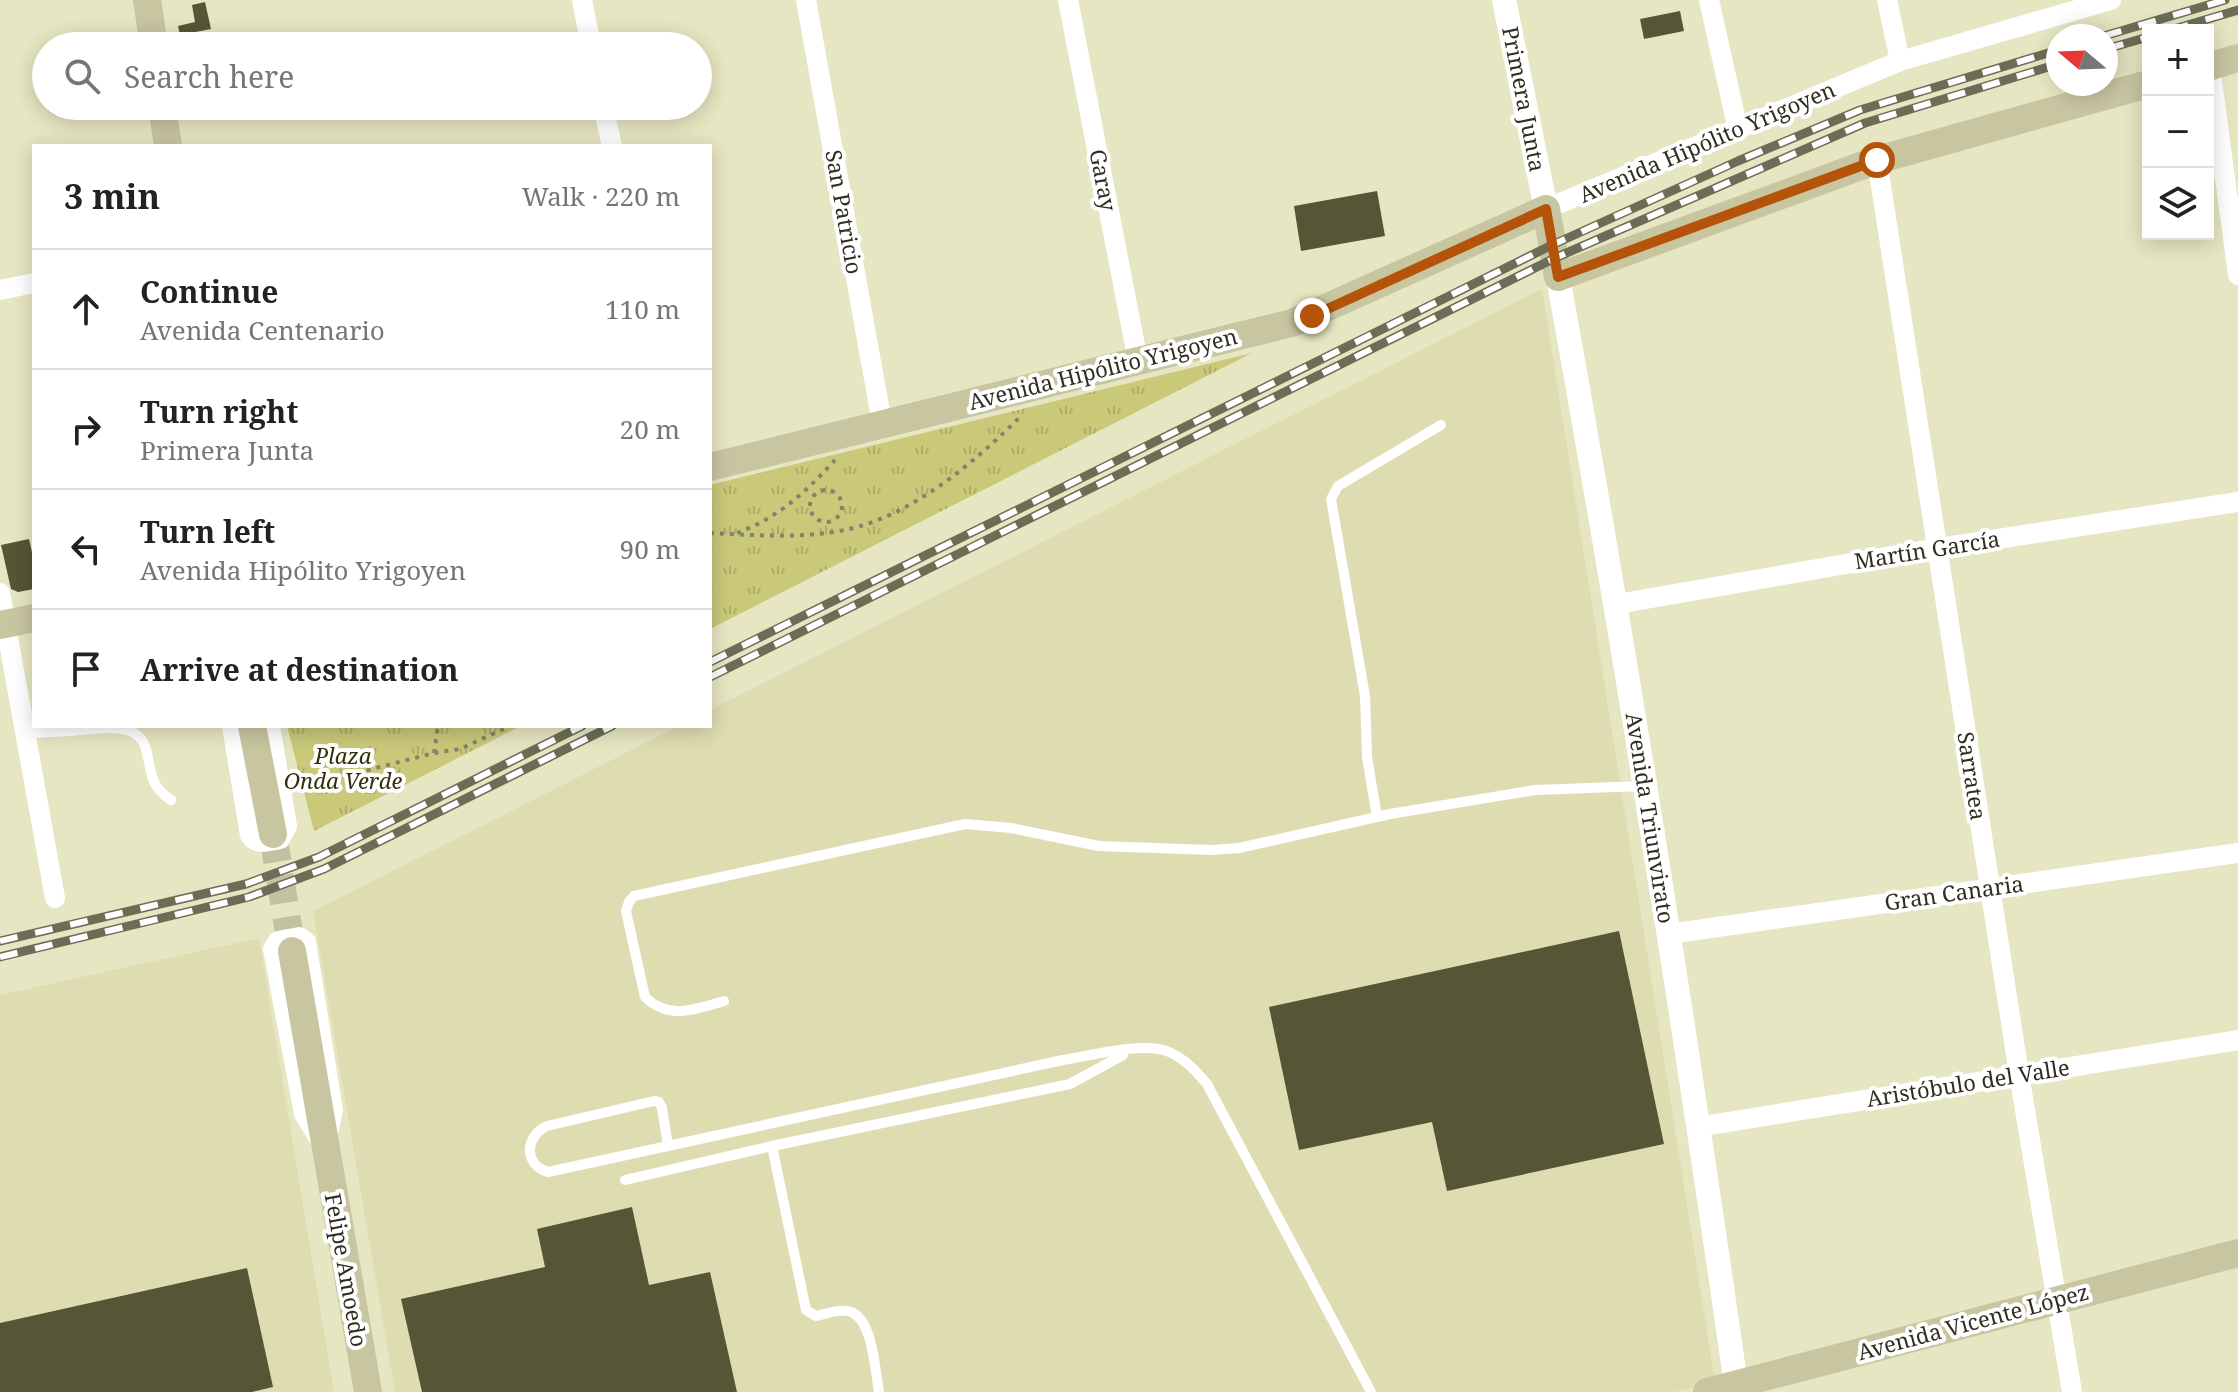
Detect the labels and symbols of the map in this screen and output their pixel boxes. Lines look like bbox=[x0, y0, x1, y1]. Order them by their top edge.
street label: Primera Junta bbox=[1496, 24, 1554, 174]
north arrow bbox=[2046, 24, 2118, 96]
street label: Avenida Hipólito Yrigoyen bbox=[1574, 73, 1839, 209]
route start bbox=[1859, 142, 1895, 178]
street label: Garay bbox=[1083, 146, 1125, 214]
street label: San Patricio bbox=[819, 147, 871, 276]
route end bbox=[1294, 298, 1330, 334]
street label: Avenida Hipólito Yrigoyen bbox=[965, 320, 1240, 416]
street label: Martín García bbox=[1852, 523, 2002, 575]
street label: Avenida Triunvirato bbox=[1620, 710, 1682, 925]
street label: Sarratea bbox=[1951, 730, 1995, 822]
park label: Plaza Onda Verde bbox=[284, 740, 402, 795]
street label: Gran Canaria bbox=[1882, 867, 2025, 917]
street label: Aristóbulo del Valle bbox=[1864, 1051, 2071, 1113]
street label: Felipe Amoedo bbox=[319, 1191, 375, 1349]
street label: Avenida Vicente López bbox=[1854, 1276, 2092, 1366]

